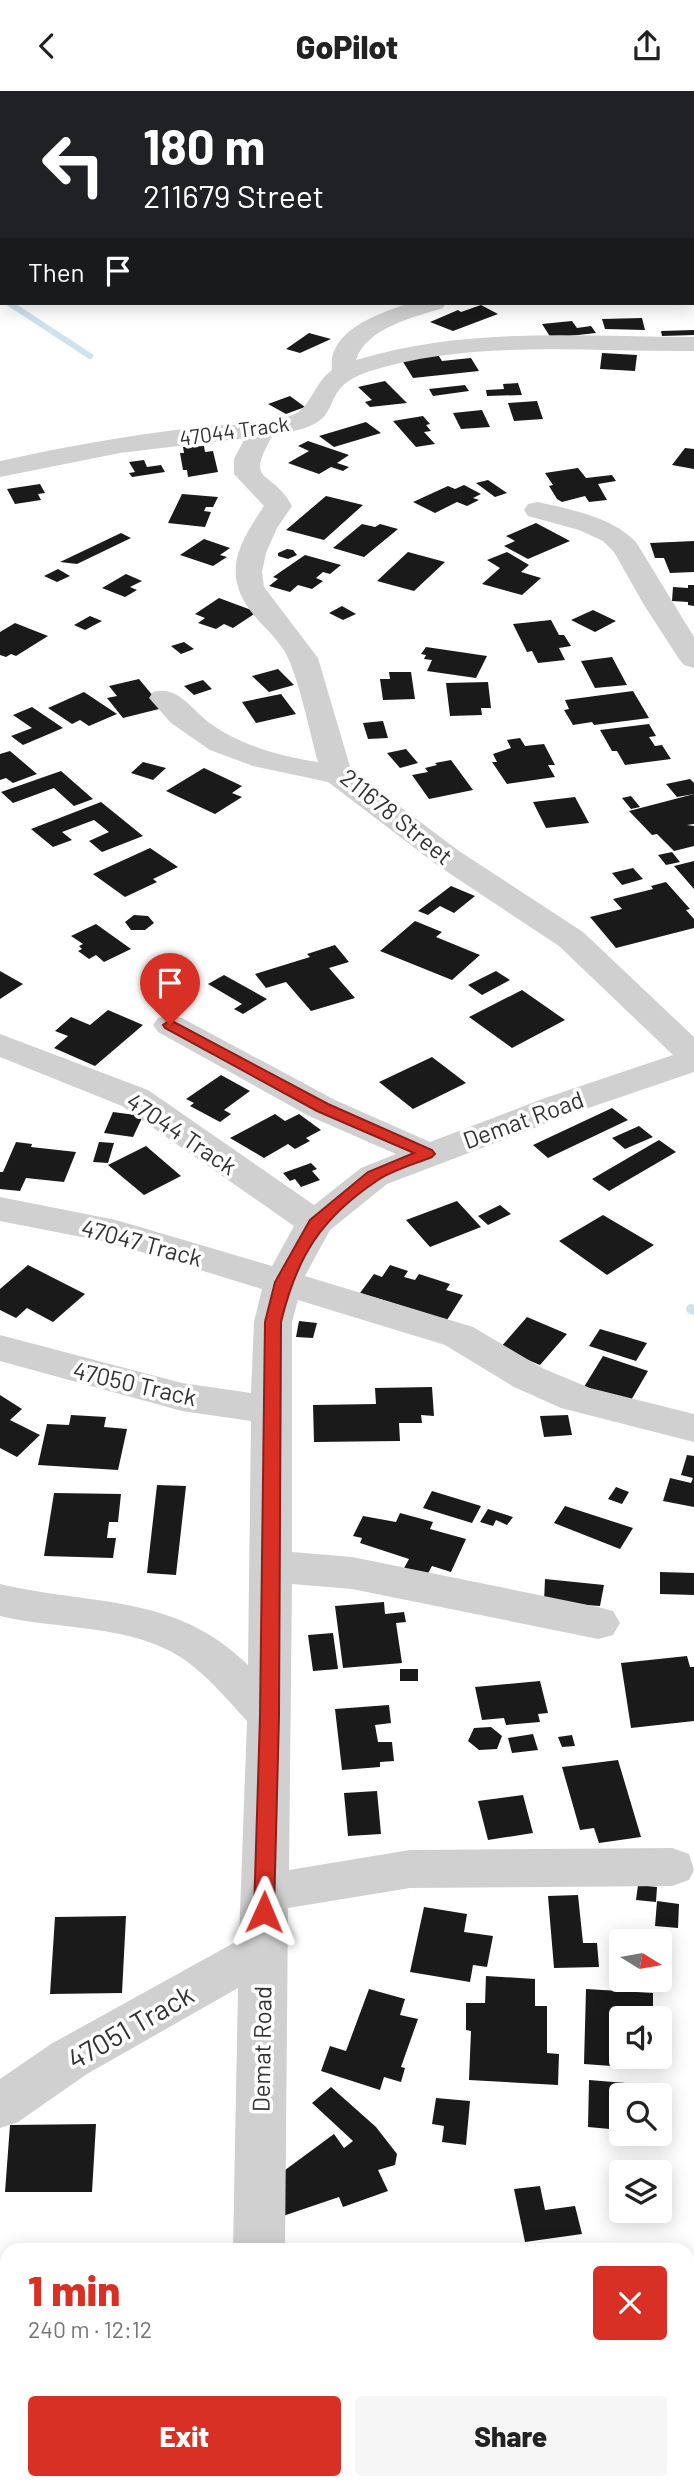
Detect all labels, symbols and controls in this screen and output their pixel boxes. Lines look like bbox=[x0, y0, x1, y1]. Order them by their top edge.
icon: back bbox=[28, 27, 66, 65]
text: GoPilot bbox=[296, 27, 398, 65]
icon: share bbox=[628, 27, 666, 65]
text: 180 m bbox=[143, 116, 266, 175]
icon: left bbox=[28, 119, 119, 210]
text: 211679 Street bbox=[143, 176, 324, 214]
icon: arrive bbox=[99, 252, 137, 290]
text: Then bbox=[28, 256, 85, 287]
street label: 47044 Track bbox=[177, 410, 291, 450]
street label: 211678 Street bbox=[335, 762, 459, 870]
pin bbox=[140, 953, 200, 1025]
icon: arrive bbox=[151, 964, 189, 1002]
street label: Demat Road bbox=[459, 1084, 587, 1154]
street label: 47044 Track bbox=[121, 1086, 243, 1180]
street label: 47047 Track bbox=[78, 1212, 206, 1272]
street label: 47050 Track bbox=[70, 1355, 200, 1411]
position arrow bbox=[227, 1875, 301, 1949]
north arrow bbox=[609, 1929, 672, 1991]
map controls bbox=[609, 1929, 672, 2223]
street label: 47051 Track bbox=[61, 1976, 199, 2076]
street label: Demat Road bbox=[245, 1986, 277, 2112]
button: sound bbox=[609, 2006, 672, 2069]
button: search bbox=[609, 2083, 672, 2146]
button: layers bbox=[609, 2160, 672, 2223]
text: 1 min bbox=[28, 2264, 120, 2314]
button: close bbox=[593, 2266, 667, 2340]
text: 240 m · 12:12 bbox=[28, 2315, 152, 2343]
button: Exit bbox=[28, 2396, 341, 2476]
button: Share bbox=[355, 2396, 667, 2476]

